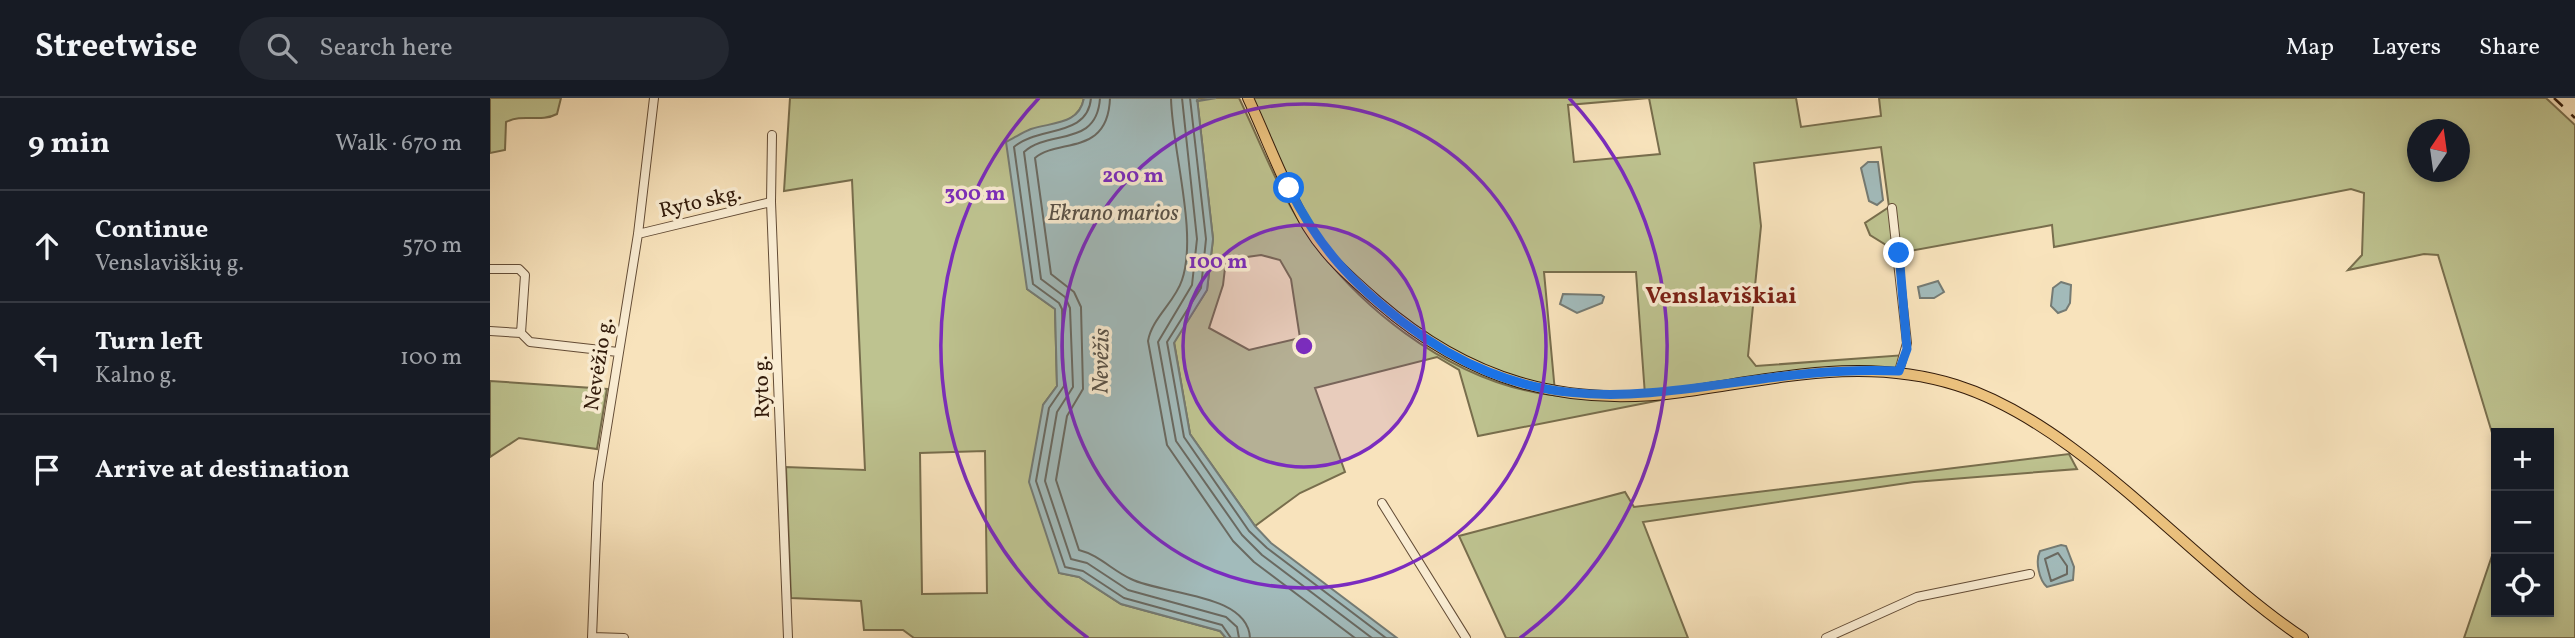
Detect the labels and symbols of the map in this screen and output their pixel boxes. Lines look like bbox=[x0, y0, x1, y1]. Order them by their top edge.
north arrow bbox=[2407, 119, 2470, 182]
text: 200 m bbox=[1102, 162, 1164, 191]
route start bbox=[1273, 172, 1304, 203]
street label: Ryto skg. bbox=[656, 179, 744, 226]
text: 300 m bbox=[945, 180, 1005, 209]
water label: Ekrano marios bbox=[1047, 198, 1179, 230]
route end bbox=[1883, 237, 1914, 268]
text: 100 m bbox=[1188, 248, 1248, 277]
district label: Venslaviškiai bbox=[1645, 280, 1797, 314]
street label: Nevėžio g. bbox=[578, 316, 621, 413]
water label: Nevėžis bbox=[1085, 327, 1119, 394]
centre of rings bbox=[1292, 334, 1316, 358]
street label: Ryto g. bbox=[747, 355, 778, 419]

